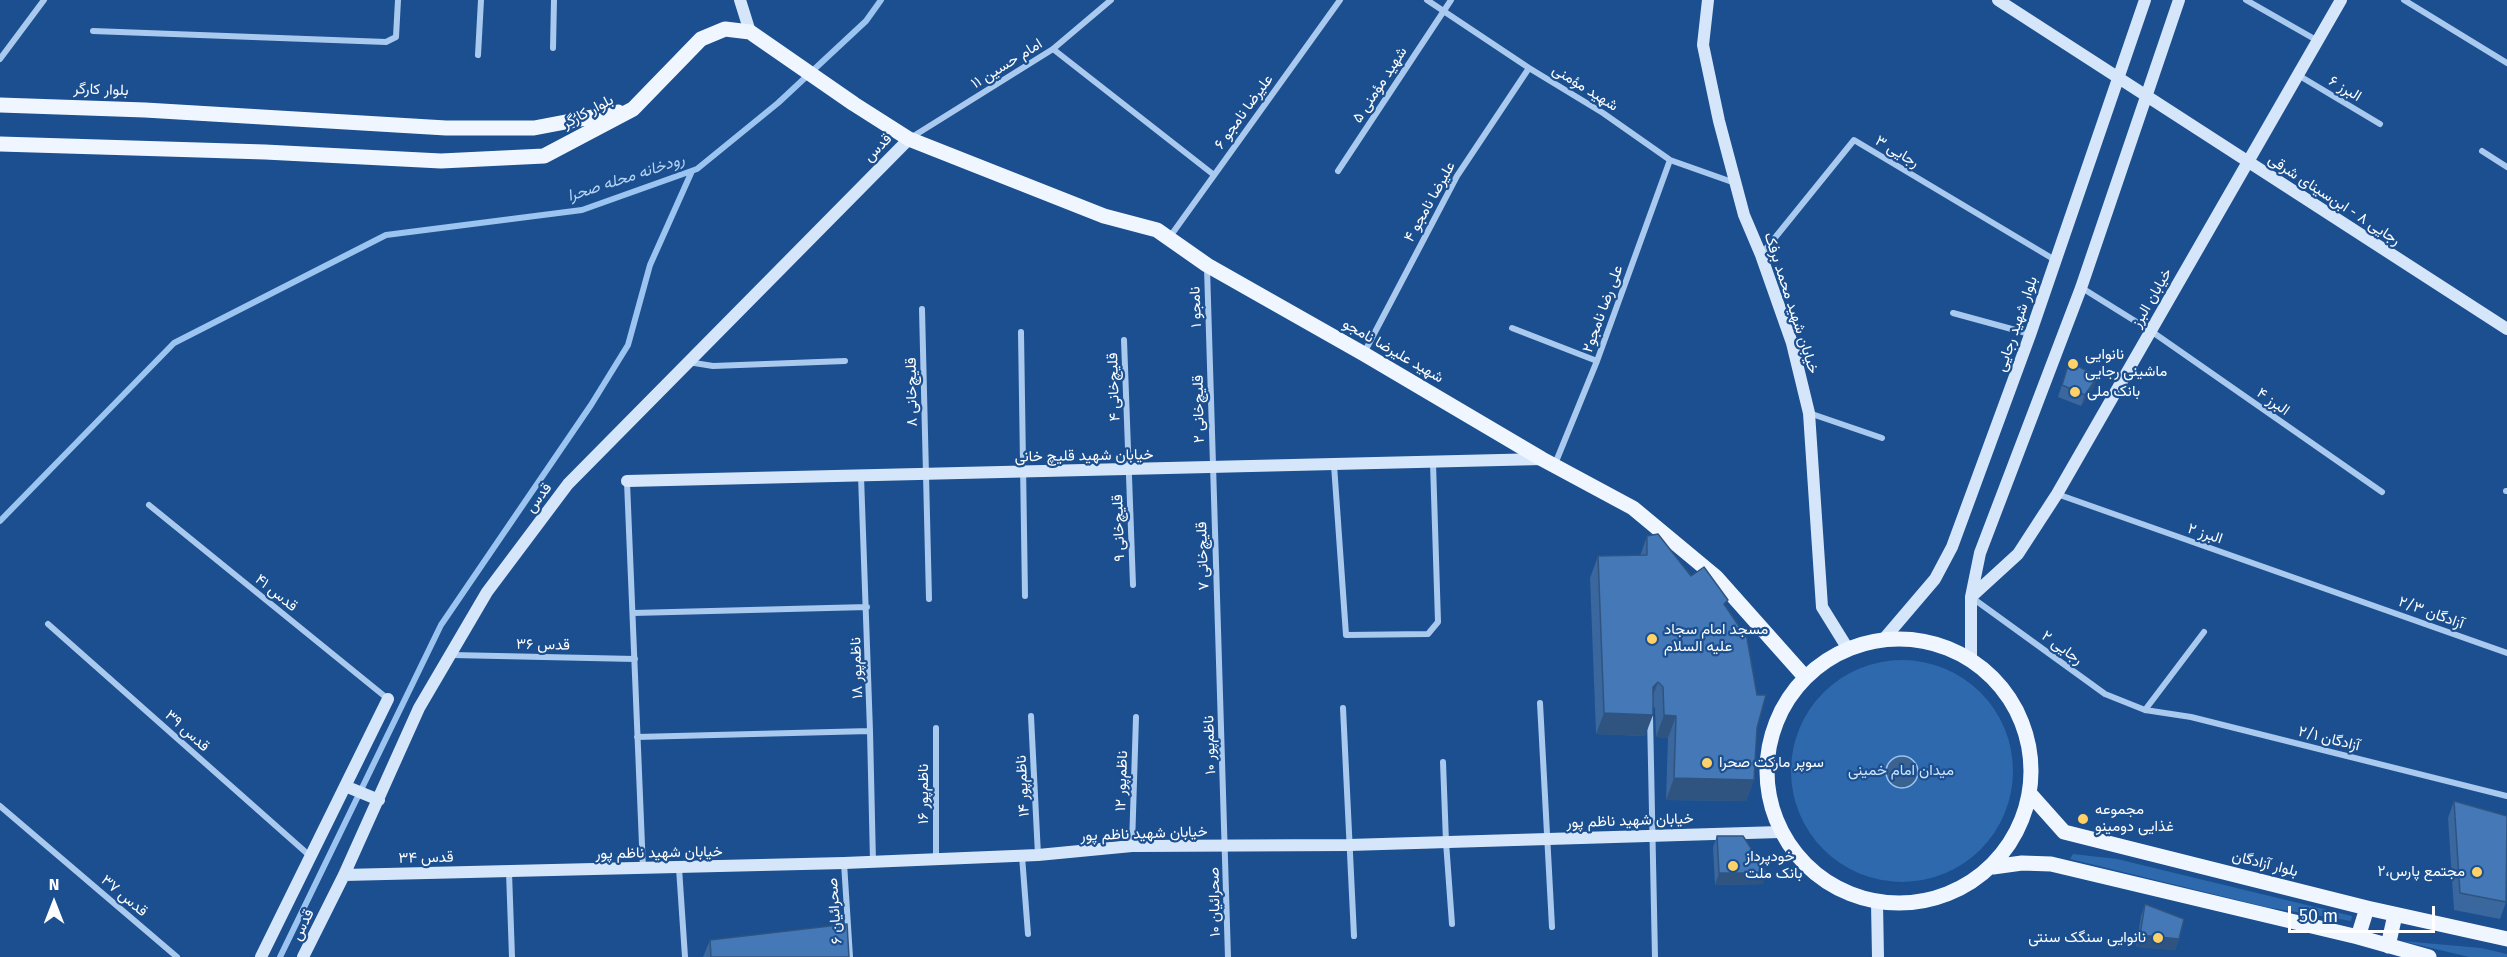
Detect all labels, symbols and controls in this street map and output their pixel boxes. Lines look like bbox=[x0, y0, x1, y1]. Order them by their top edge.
street label: امام حسین ۱۱ bbox=[968, 35, 1046, 93]
street label: شهید مؤمنی ۵ bbox=[1349, 44, 1411, 126]
street label: شهید مؤمنی bbox=[1549, 61, 1621, 115]
street label: علیرضا نامجو ۶ bbox=[1211, 71, 1277, 153]
street label: البرز ۶ bbox=[2325, 72, 2365, 106]
street label: بلوار کارگر bbox=[73, 80, 129, 100]
street label: بلوار کارگر bbox=[559, 91, 617, 133]
street label: قدس bbox=[860, 130, 896, 166]
street label: رجایی ۳ bbox=[1872, 132, 1922, 172]
water label: رودخانه محله صحرا bbox=[565, 150, 687, 206]
street label: رجایی ۸ - ابن‌سینای شرقی bbox=[2265, 151, 2403, 249]
street label: علیرضا نامجو ۴ bbox=[1400, 159, 1460, 245]
street label: خیابان شهید محمد برفک bbox=[1760, 230, 1822, 376]
street label: علی رضا نامجو۲ bbox=[1579, 263, 1627, 355]
street label: خیابان البرز bbox=[2128, 265, 2176, 331]
street label: بلوار شهید رجایی bbox=[1992, 274, 2042, 374]
street label: نامجو ۱ bbox=[1186, 286, 1206, 328]
street label: شهید علیرضا نامجو bbox=[1339, 315, 1447, 387]
place label: نانوایی ماشینی رجایی bbox=[2085, 346, 2167, 381]
street label: قلیچ‌خانی ۴ bbox=[1104, 352, 1124, 422]
street label: قلیچ‌خانی ۸ bbox=[902, 357, 922, 427]
marker: نانوایی ماشینی رجایی bbox=[2066, 357, 2080, 371]
street label: قلیچ‌خانی ۲ bbox=[1189, 375, 1209, 443]
place label: بانک ملی bbox=[2087, 383, 2140, 401]
street label: البرز ۴ bbox=[2253, 384, 2293, 420]
marker: بانک ملی bbox=[2068, 385, 2082, 399]
street label: خیابان شهید قلیچ خانی bbox=[1014, 446, 1154, 466]
street label: قدس bbox=[522, 480, 556, 516]
street label: قلیچ‌خانی ۹ bbox=[1109, 494, 1129, 562]
street label: البرز ۲ bbox=[2185, 520, 2225, 548]
street label: قلیچ‌خانی ۷ bbox=[1193, 521, 1213, 591]
street label: قدس ۴۱ bbox=[251, 570, 301, 616]
street label: آزادگان ۲/۳ bbox=[2396, 593, 2466, 633]
place label: مسجد امام سجاد علیه السلام bbox=[1664, 621, 1768, 656]
street label: رجایی ۲ bbox=[2038, 627, 2086, 669]
marker: مسجد امام سجاد علیه السلام bbox=[1645, 632, 1659, 646]
street label: قدس ۳۶ bbox=[516, 636, 570, 654]
street label: ناظم‌پور ۱۸ bbox=[847, 637, 867, 699]
street label: قدس ۳۹ bbox=[161, 706, 213, 756]
street label: ناظم‌پور ۱۰ bbox=[1200, 715, 1220, 775]
street label: آزادگان ۲/۱ bbox=[2296, 723, 2362, 755]
street label: ناظم‌پور ۱۲ bbox=[1112, 750, 1132, 812]
place label: سوپر مارکت صحرا bbox=[1719, 754, 1824, 772]
street label: ناظم‌پور ۱۴ bbox=[1012, 755, 1034, 817]
marker: سوپر مارکت صحرا bbox=[1700, 756, 1714, 770]
park label: میدان امام خمینی bbox=[1848, 762, 1954, 780]
street label: ناظم‌پور ۱۶ bbox=[915, 764, 933, 824]
place label: مجموعه غذایى دومینو bbox=[2095, 801, 2174, 836]
street label: خیابان شهید ناظم پور bbox=[1566, 810, 1694, 832]
marker: مجموعه غذایى دومینو bbox=[2076, 812, 2090, 826]
street label: خیابان شهید ناظم پور bbox=[1080, 823, 1208, 845]
street label: خیابان شهید ناظم پور bbox=[595, 843, 723, 863]
street label: بلوار آزادگان bbox=[2230, 847, 2300, 881]
place label: خودپرداز بانک ملت bbox=[1745, 848, 1802, 883]
street label: قدس ۳۴ bbox=[398, 849, 454, 867]
marker: خودپرداز بانک ملت bbox=[1726, 859, 1740, 873]
place label: ۲،مجتمع پارس bbox=[2378, 863, 2465, 881]
marker: ۲،مجتمع پارس bbox=[2470, 865, 2484, 879]
street label: صحرائیان ۱۰ bbox=[1205, 867, 1225, 937]
street label: قدس ۳۷ bbox=[97, 871, 151, 921]
north arrow bbox=[24, 873, 84, 933]
text: N bbox=[49, 875, 59, 894]
street label: صحرائیان ۶ bbox=[824, 877, 846, 945]
scale bar bbox=[2291, 894, 2438, 932]
text: 50 m bbox=[2299, 905, 2338, 927]
street label: قدس bbox=[288, 906, 318, 944]
place label: نانوایی سنگک سنتی bbox=[2028, 929, 2146, 947]
marker: نانوایی سنگک سنتی bbox=[2151, 931, 2165, 945]

